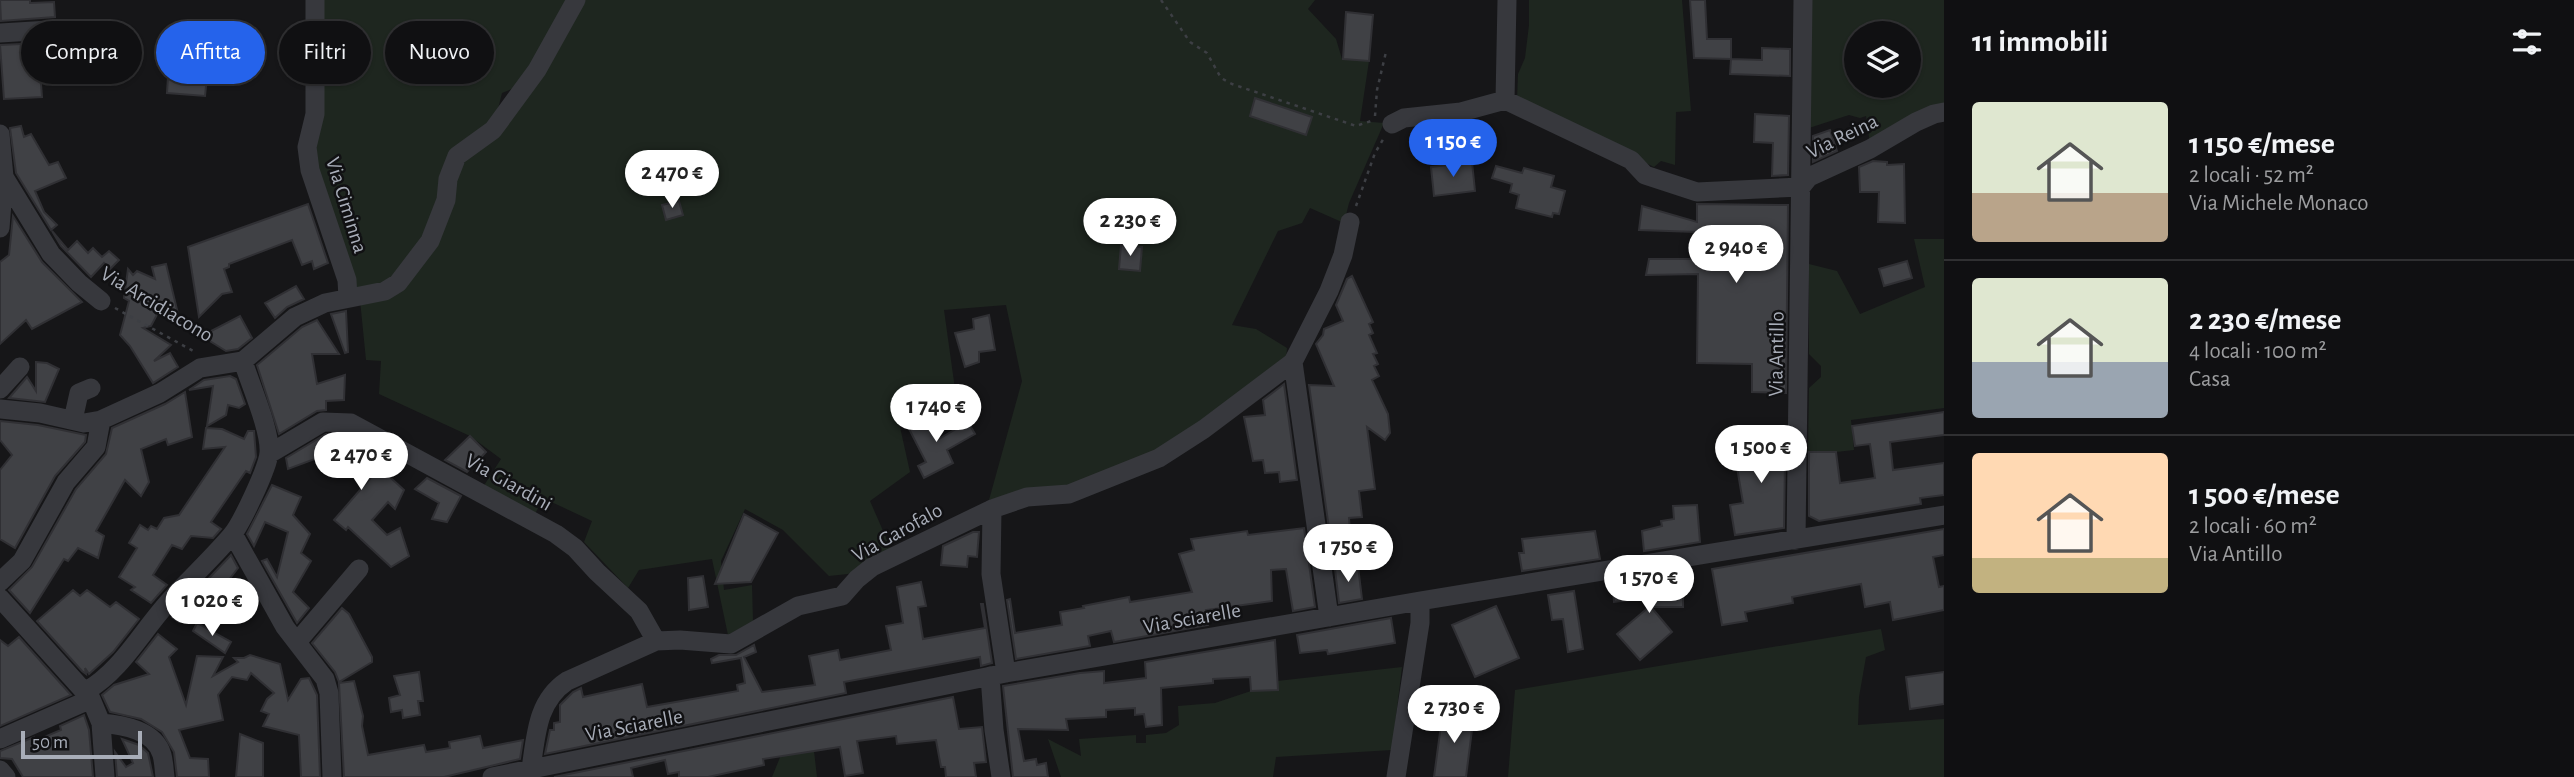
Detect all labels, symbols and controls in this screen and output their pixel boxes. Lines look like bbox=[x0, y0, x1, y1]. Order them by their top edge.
chip: Compra bbox=[21, 21, 142, 84]
chip: Affitta bbox=[156, 21, 265, 84]
chip: Filtri bbox=[279, 21, 371, 84]
chip: Nuovo bbox=[385, 21, 494, 84]
map controls bbox=[1844, 21, 1921, 98]
button: layers bbox=[1844, 21, 1921, 98]
icon: filters bbox=[2508, 23, 2546, 61]
text: 11 immobili bbox=[1972, 27, 2108, 57]
street label: Via Reina bbox=[1803, 110, 1881, 163]
pin: 1 150 € bbox=[1388, 120, 1518, 179]
text: 1 150 €/mese bbox=[2189, 129, 2335, 159]
text: 1 150 € bbox=[1425, 130, 1481, 153]
icon: home bbox=[2028, 130, 2112, 214]
pin: 2 470 € bbox=[607, 150, 737, 210]
street label: Via Ciminna bbox=[322, 155, 371, 256]
text: 2 470 € bbox=[641, 161, 703, 184]
text: 2 locali · 52 m² bbox=[2189, 164, 2314, 187]
text: Via Michele Monaco bbox=[2189, 192, 2369, 215]
pin: 2 230 € bbox=[1065, 198, 1195, 258]
text: 2 230 € bbox=[1099, 209, 1161, 232]
pin: 2 940 € bbox=[1671, 226, 1801, 285]
text: 2 940 € bbox=[1704, 236, 1768, 259]
street label: Via Arcidiacono bbox=[97, 263, 217, 346]
text: 2 230 €/mese bbox=[2189, 305, 2341, 335]
icon: home bbox=[2028, 306, 2112, 390]
street label: Via Antillo bbox=[1765, 311, 1788, 397]
text: 4 locali · 100 m² bbox=[2189, 340, 2327, 363]
text: Casa bbox=[2189, 368, 2231, 391]
pin: 1 740 € bbox=[871, 384, 1001, 444]
text: 1 740 € bbox=[906, 395, 966, 418]
pin: 1 500 € bbox=[1696, 426, 1826, 485]
pin: 2 470 € bbox=[296, 433, 426, 492]
text: 1 500 € bbox=[1731, 436, 1791, 459]
text: 2 470 € bbox=[330, 443, 392, 466]
street label: Via Giardini bbox=[462, 450, 556, 515]
text: 1 500 €/mese bbox=[2189, 480, 2340, 510]
icon: home bbox=[2028, 481, 2112, 565]
street label: Via Garofalo bbox=[848, 499, 946, 566]
text: 2 locali · 60 m² bbox=[2189, 515, 2317, 538]
pin: 1 750 € bbox=[1283, 524, 1413, 584]
text: 1 750 € bbox=[1319, 535, 1377, 558]
text: Via Antillo bbox=[2189, 543, 2282, 566]
pin: 1 570 € bbox=[1584, 556, 1714, 615]
text: 1 570 € bbox=[1620, 566, 1678, 589]
pin: 1 020 € bbox=[147, 578, 277, 638]
text: 1 020 € bbox=[182, 589, 242, 612]
street label: Via Sciarelle bbox=[1142, 600, 1243, 637]
pin: 2 730 € bbox=[1389, 686, 1519, 745]
text: 2 730 € bbox=[1424, 696, 1484, 719]
street label: Via Sciarelle bbox=[584, 706, 685, 745]
scale bar bbox=[21, 728, 142, 760]
text: 50 m bbox=[32, 733, 68, 752]

